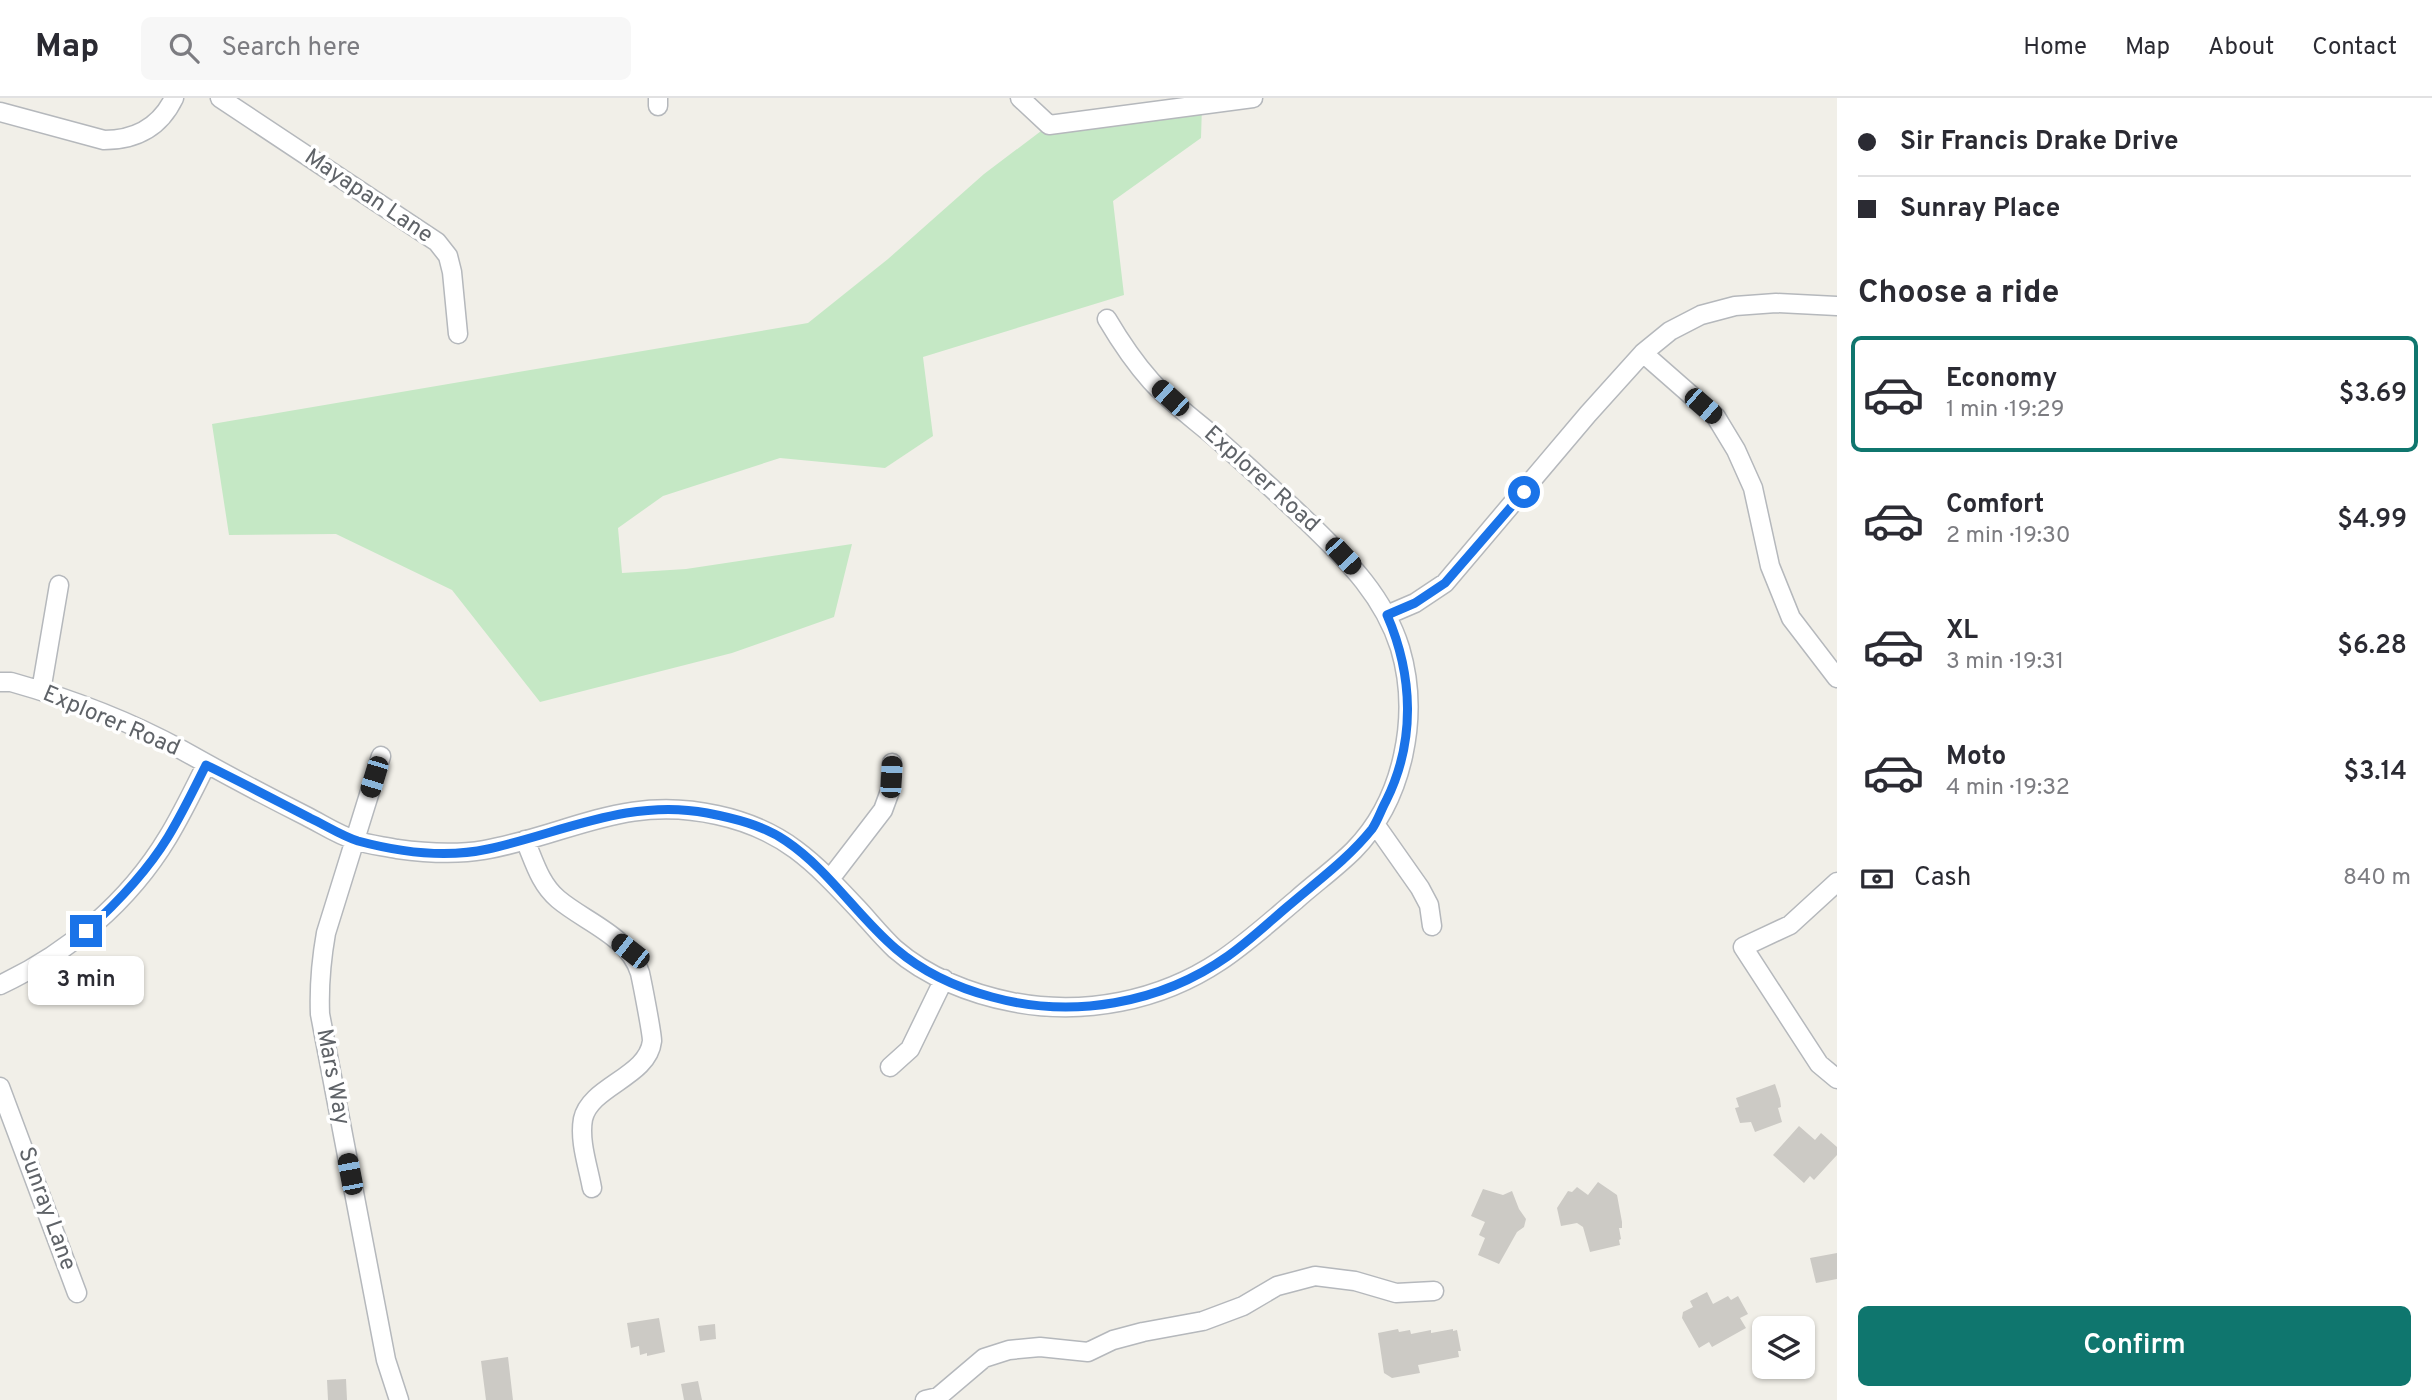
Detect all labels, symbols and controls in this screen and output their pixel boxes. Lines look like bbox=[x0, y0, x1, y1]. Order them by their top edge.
search box bbox=[141, 17, 631, 80]
text: Map bbox=[35, 27, 99, 69]
icon: search bbox=[165, 29, 203, 67]
text: Search here bbox=[221, 32, 360, 65]
text: Home bbox=[2023, 33, 2087, 63]
text: Map bbox=[2125, 33, 2170, 63]
text: About bbox=[2208, 33, 2274, 63]
text: Contact bbox=[2312, 33, 2397, 63]
text: Sir Francis Drake Drive bbox=[1900, 126, 2179, 159]
street label: Mayapan Lane bbox=[298, 143, 438, 251]
text: Sunray Place bbox=[1900, 193, 2060, 226]
text: Choose a ride bbox=[1858, 274, 2059, 314]
icon: car bbox=[1862, 363, 1925, 426]
text: Economy bbox=[1946, 363, 2057, 396]
car bbox=[1148, 376, 1193, 420]
text: $3.69 bbox=[2339, 378, 2407, 411]
car bbox=[1681, 384, 1726, 428]
text: 1 min · 19:29 bbox=[1946, 396, 2064, 425]
street label: Explorer Road bbox=[1197, 420, 1325, 540]
route start bbox=[1508, 476, 1540, 508]
icon: car bbox=[1862, 489, 1925, 552]
text: Comfort bbox=[1946, 489, 2044, 522]
text: $4.99 bbox=[2337, 504, 2407, 537]
text: 2 min · 19:30 bbox=[1946, 522, 2070, 551]
car bbox=[1321, 533, 1366, 579]
icon: car bbox=[1862, 615, 1925, 678]
text: XL bbox=[1946, 615, 1978, 648]
text: $6.28 bbox=[2337, 630, 2407, 663]
text: 3 min · 19:31 bbox=[1946, 648, 2064, 677]
street label: Explorer Road bbox=[38, 680, 184, 764]
icon: car bbox=[1862, 741, 1925, 804]
text: Moto bbox=[1946, 741, 2006, 774]
car bbox=[358, 754, 391, 800]
car bbox=[880, 755, 903, 799]
text: $3.14 bbox=[2344, 756, 2407, 789]
text: 4 min · 19:32 bbox=[1946, 774, 2070, 803]
icon: cash bbox=[1858, 860, 1896, 898]
text: Cash bbox=[1914, 862, 1971, 895]
text: 840 m bbox=[2343, 864, 2411, 893]
route end bbox=[70, 915, 102, 947]
car bbox=[607, 930, 654, 972]
callout: 3 min bbox=[28, 956, 144, 1004]
text: 3 min bbox=[56, 966, 116, 995]
street label: Mars Way bbox=[308, 1026, 356, 1128]
street label: Sunray Lane bbox=[10, 1143, 82, 1275]
car bbox=[336, 1151, 365, 1197]
button: Confirm bbox=[1858, 1306, 2411, 1386]
map controls bbox=[1752, 1316, 1815, 1379]
button: layers bbox=[1752, 1316, 1815, 1379]

